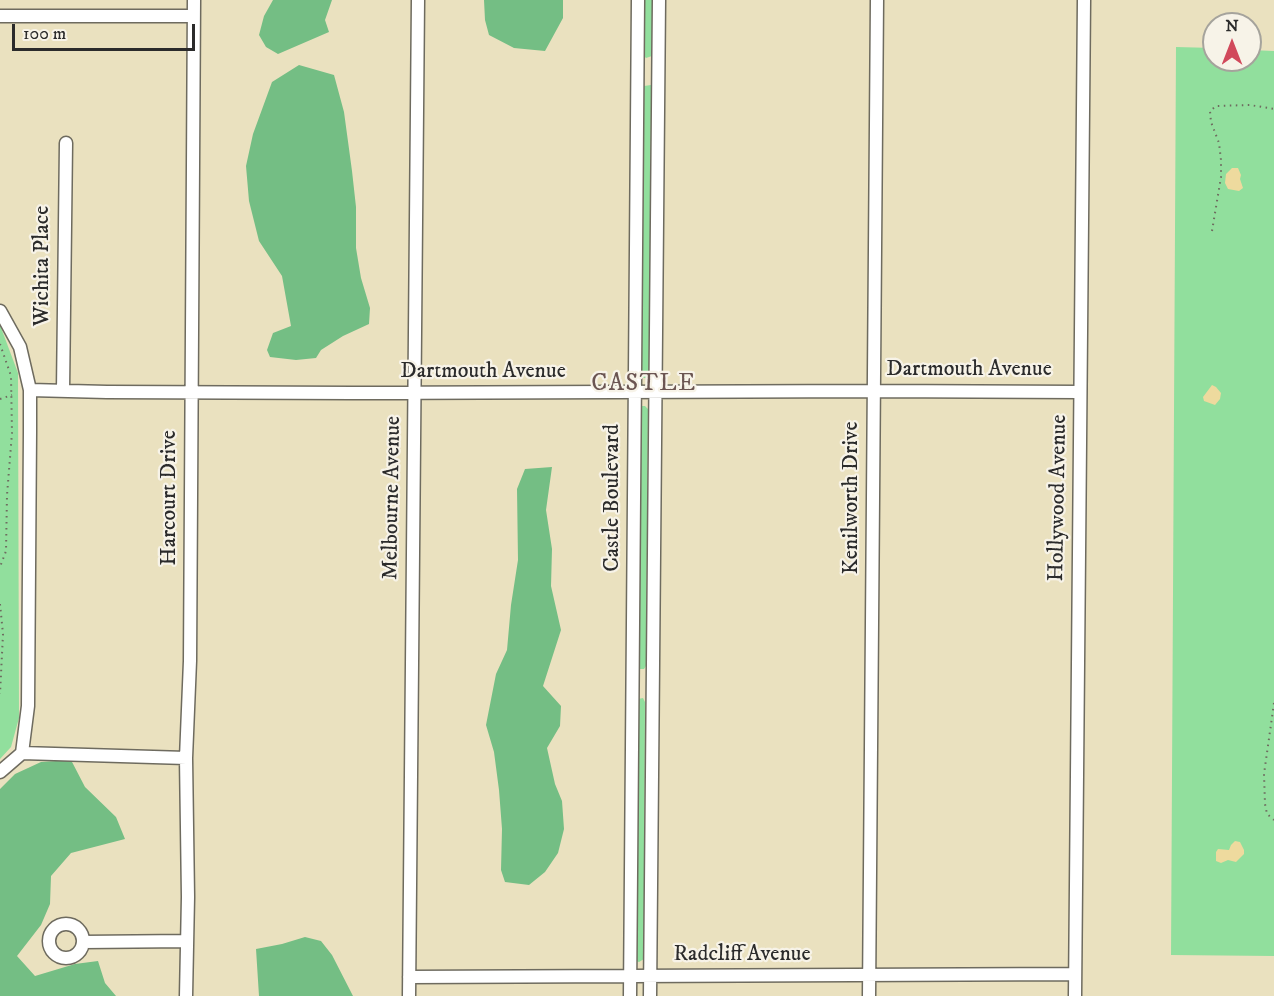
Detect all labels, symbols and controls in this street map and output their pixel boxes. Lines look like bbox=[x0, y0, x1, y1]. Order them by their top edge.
scale bar bbox=[15, 12, 198, 50]
north arrow bbox=[1202, 12, 1262, 72]
text: N bbox=[1225, 16, 1239, 36]
text: 100 m bbox=[23, 23, 66, 45]
street label: Wichita Place bbox=[30, 206, 56, 326]
street label: Dartmouth Avenue bbox=[886, 357, 1052, 383]
street label: Dartmouth Avenue bbox=[400, 359, 566, 385]
district label: CASTLE bbox=[591, 371, 697, 399]
street label: Hollywood Avenue bbox=[1044, 414, 1074, 582]
street label: Melbourne Avenue bbox=[378, 416, 408, 580]
street label: Kenilworth Drive bbox=[839, 421, 865, 575]
street label: Castle Boulevard bbox=[600, 424, 626, 572]
street label: Harcourt Drive bbox=[157, 430, 183, 566]
street label: Radcliff Avenue bbox=[673, 942, 811, 968]

